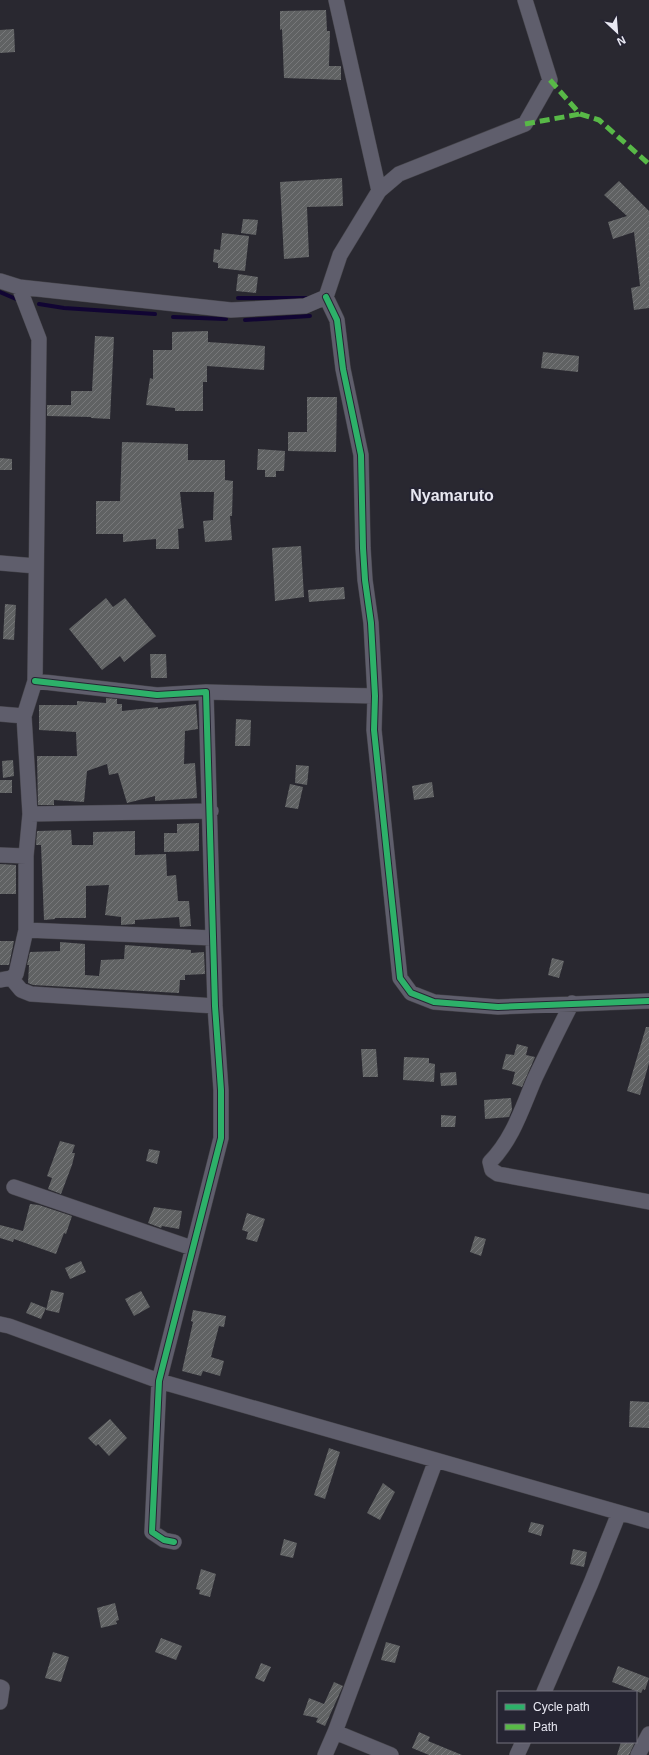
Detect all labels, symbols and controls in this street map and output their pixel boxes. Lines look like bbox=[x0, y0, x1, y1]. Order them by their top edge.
north arrow bbox=[597, 12, 637, 52]
text: N bbox=[615, 34, 628, 48]
district label: Nyamaruto bbox=[410, 487, 494, 504]
legend bbox=[497, 1691, 637, 1743]
text: Cycle path bbox=[533, 1700, 590, 1714]
text: Path bbox=[533, 1720, 558, 1734]

